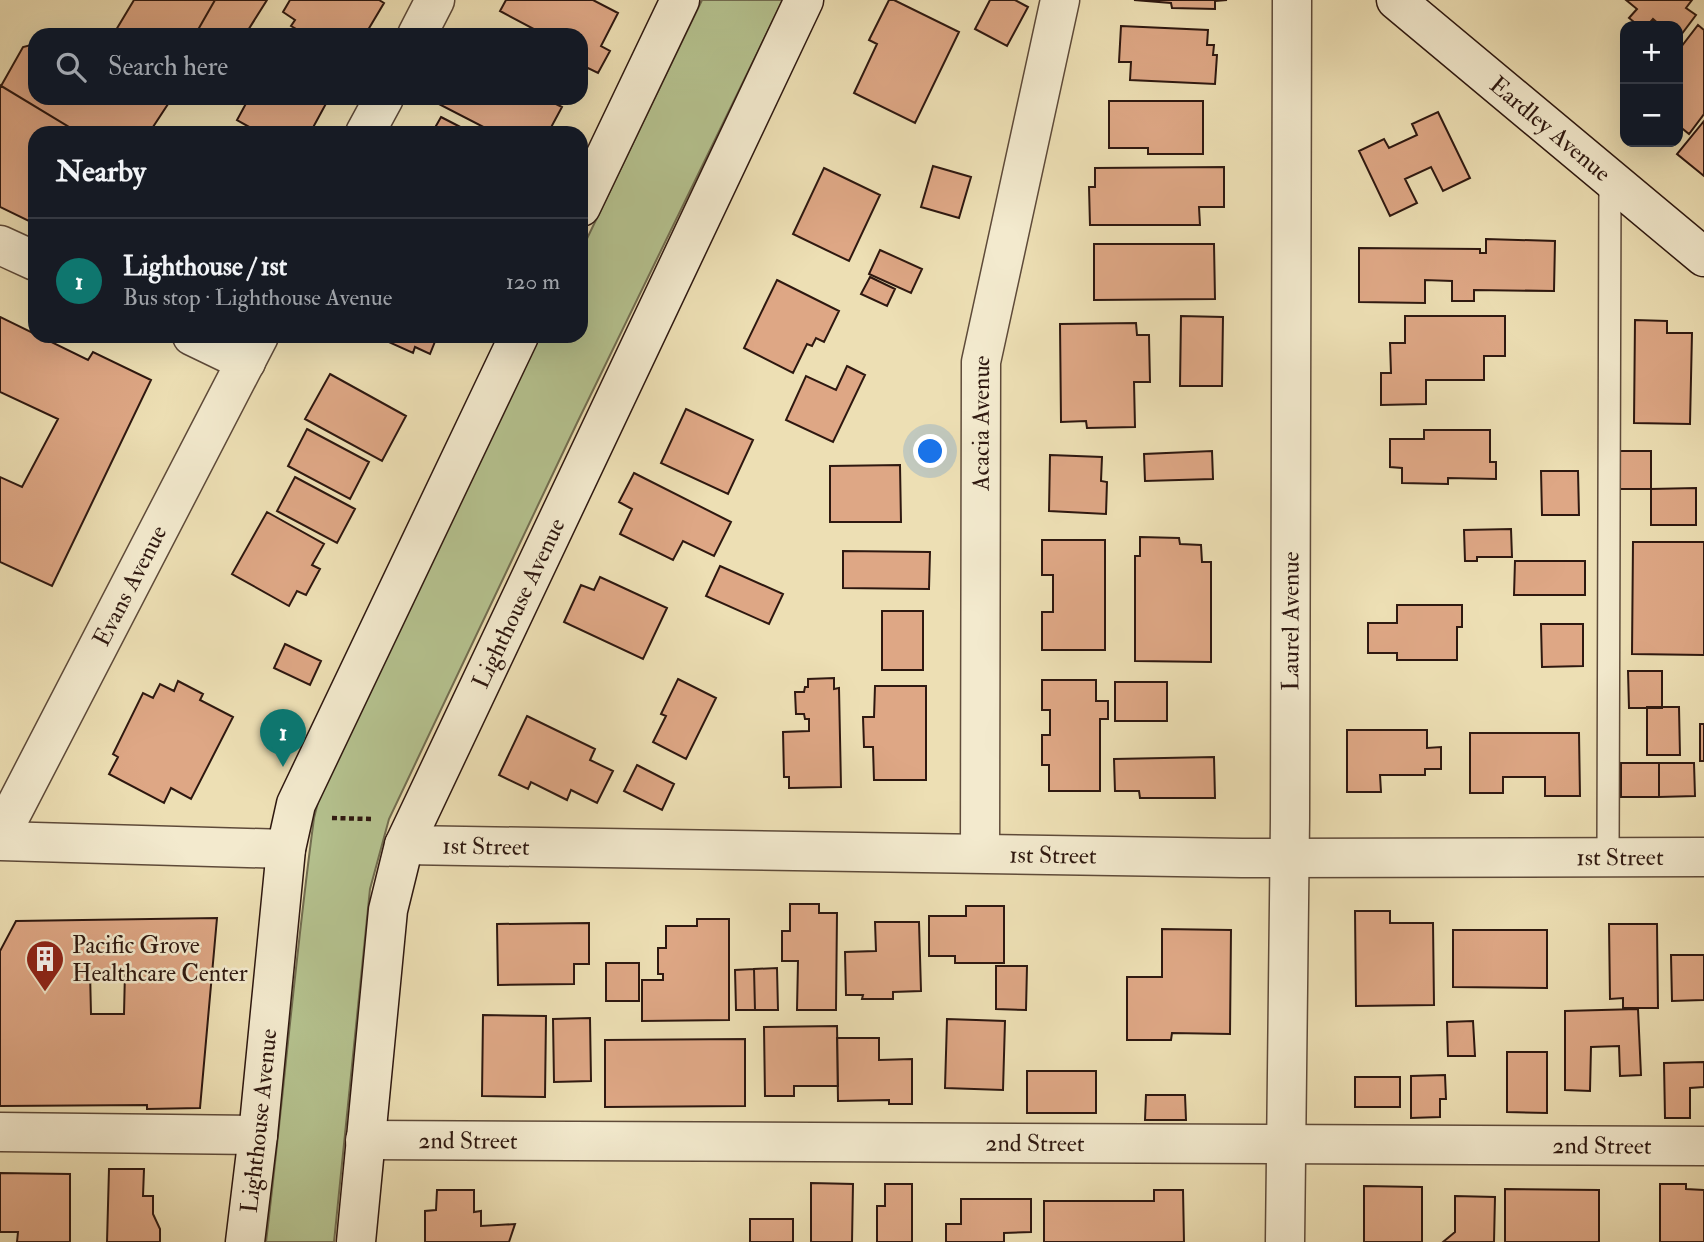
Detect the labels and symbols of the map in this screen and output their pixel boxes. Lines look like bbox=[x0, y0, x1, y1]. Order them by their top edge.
street label: Eardley Avenue bbox=[1483, 70, 1617, 189]
street label: Acacia Avenue bbox=[966, 352, 998, 492]
your location bbox=[913, 434, 947, 468]
street label: Lighthouse Avenue bbox=[465, 513, 573, 694]
street label: Evans Avenue bbox=[86, 520, 174, 652]
street label: Laurel Avenue bbox=[1275, 551, 1307, 691]
pin: 1 bbox=[260, 709, 306, 767]
street label: 1st Street bbox=[442, 831, 530, 863]
street label: 1st Street bbox=[1009, 839, 1097, 872]
street label: 1st Street bbox=[1576, 842, 1664, 873]
place label: Pacific Grove Healthcare Center bbox=[72, 930, 248, 989]
building icon: Pacific Grove Healthcare Center bbox=[24, 938, 66, 993]
street label: Lighthouse Avenue bbox=[234, 1027, 284, 1215]
street label: 2nd Street bbox=[418, 1125, 518, 1157]
street label: 2nd Street bbox=[985, 1128, 1085, 1159]
street label: 2nd Street bbox=[1552, 1130, 1652, 1162]

